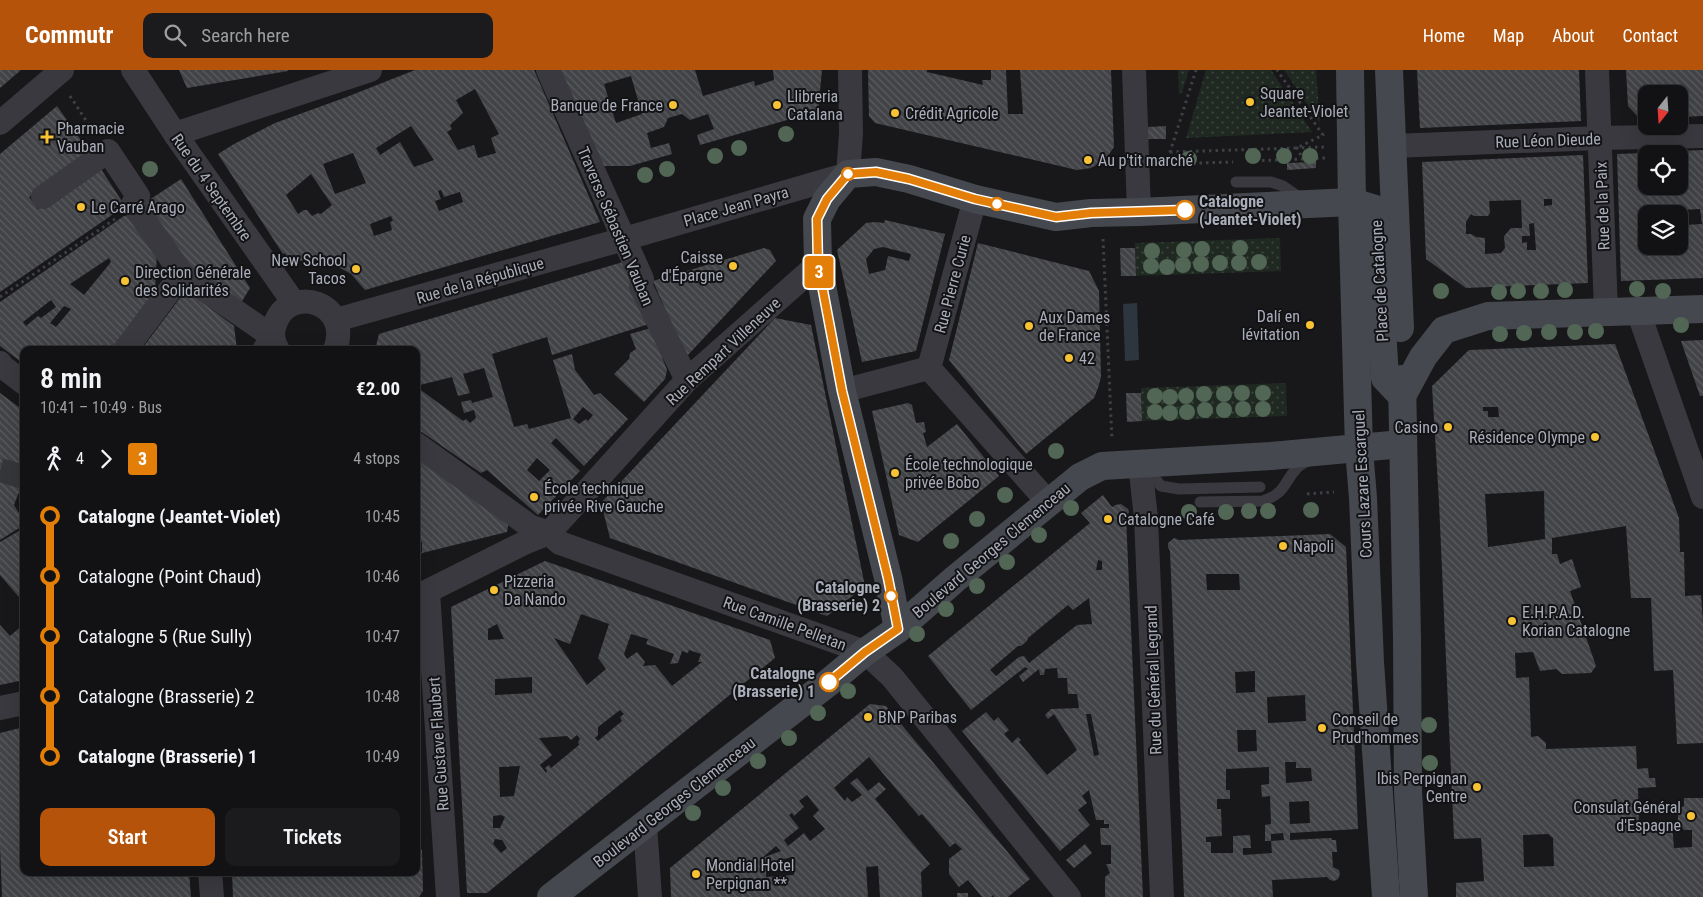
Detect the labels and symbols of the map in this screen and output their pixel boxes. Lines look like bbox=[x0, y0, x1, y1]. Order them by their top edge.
place label: Square Jeantet-Violet bbox=[1260, 84, 1348, 121]
north arrow bbox=[1638, 85, 1688, 135]
place label: Llibreria Catalana bbox=[787, 87, 843, 124]
place label: Banque de France bbox=[550, 96, 663, 115]
marker: Square Jeantet-Violet bbox=[1244, 96, 1256, 108]
marker: Banque de France bbox=[667, 99, 679, 111]
marker: Llibreria Catalana bbox=[771, 99, 783, 111]
place label: Crédit Agricole bbox=[905, 104, 999, 123]
marker: Crédit Agricole bbox=[889, 107, 901, 119]
place label: Pharmacie Vauban bbox=[57, 119, 124, 156]
street label: Rue Léon Dieude bbox=[1495, 129, 1601, 152]
street label: Rue du 4 Septembre bbox=[168, 130, 256, 245]
marker: Pharmacie Vauban bbox=[41, 131, 53, 143]
street label: Traverse Sébastien Vauban bbox=[573, 144, 658, 308]
place label: Au p'tit marché bbox=[1098, 151, 1193, 170]
marker: Au p'tit marché bbox=[1082, 154, 1094, 166]
street label: Rue de la Paix bbox=[1591, 161, 1614, 251]
unlabelled marker bbox=[841, 167, 855, 181]
street label: Place Jean Payra bbox=[681, 182, 791, 231]
place label: Catalogne (Jeantet-Violet) bbox=[1199, 192, 1301, 229]
unlabelled marker bbox=[990, 197, 1004, 211]
place label: Le Carré Arago bbox=[91, 198, 185, 217]
marker: Catalogne (Jeantet-Violet) bbox=[1175, 200, 1195, 220]
marker: Le Carré Arago bbox=[75, 201, 87, 213]
street label: Place de Catalogne bbox=[1367, 220, 1392, 342]
street label: Rue Pierre Curie bbox=[930, 233, 975, 335]
place label: Caisse d'Épargne bbox=[661, 248, 723, 285]
place label: New School Tacos bbox=[271, 251, 346, 288]
street label: Rue de la République bbox=[414, 253, 546, 308]
line badge: 3 bbox=[803, 256, 835, 288]
marker: Caisse d'Épargne bbox=[727, 260, 739, 272]
place label: Direction Générale des Solidarités bbox=[135, 263, 251, 300]
marker: New School Tacos bbox=[350, 263, 362, 275]
marker: Direction Générale des Solidarités bbox=[119, 275, 131, 287]
street label: Rue Rempart Villeneuve bbox=[662, 293, 784, 409]
place label: Dalí en lévitation bbox=[1242, 307, 1300, 344]
place label: Aux Dames de France bbox=[1039, 308, 1110, 345]
marker: Dalí en lévitation bbox=[1304, 319, 1316, 331]
marker: Aux Dames de France bbox=[1023, 320, 1035, 332]
place label: 42 bbox=[1079, 349, 1095, 368]
marker: 42 bbox=[1063, 352, 1075, 364]
street label: Cours Lazare Escarguel bbox=[1349, 409, 1376, 559]
place label: Casino bbox=[1395, 418, 1438, 437]
marker: Casino bbox=[1442, 421, 1454, 433]
place label: Résidence Olympe bbox=[1469, 428, 1585, 447]
marker: Résidence Olympe bbox=[1589, 431, 1601, 443]
place label: École technologique privée Bobo bbox=[905, 455, 1033, 492]
marker: École technologique privée Bobo bbox=[889, 467, 901, 479]
place label: École technique privée Rive Gauche bbox=[544, 479, 663, 516]
street label: Boulevard Georges Clemenceau bbox=[909, 479, 1074, 622]
marker: École technique privée Rive Gauche bbox=[528, 491, 540, 503]
place label: Catalogne Café bbox=[1118, 510, 1215, 529]
marker: Catalogne Café bbox=[1102, 513, 1114, 525]
place label: Napoli bbox=[1293, 537, 1334, 556]
marker: Napoli bbox=[1277, 540, 1289, 552]
place label: Pizzeria Da Nando bbox=[504, 572, 566, 609]
place label: Catalogne (Brasserie) 2 bbox=[797, 578, 880, 615]
marker: Pizzeria Da Nando bbox=[488, 584, 500, 596]
marker: Catalogne (Brasserie) 2 bbox=[884, 589, 898, 603]
street label: Rue Camille Pelletan bbox=[721, 592, 849, 655]
place label: E.H.P.A.D. Korian Catalogne bbox=[1522, 603, 1630, 640]
street label: Rue du Général Legrand bbox=[1141, 605, 1166, 755]
marker: E.H.P.A.D. Korian Catalogne bbox=[1506, 615, 1518, 627]
place label: Catalogne (Brasserie) 1 bbox=[732, 664, 815, 701]
marker: Catalogne (Brasserie) 1 bbox=[819, 672, 839, 692]
street label: Rue Gustave Flaubert bbox=[424, 676, 453, 812]
place label: BNP Paribas bbox=[878, 708, 957, 727]
place label: Conseil de Prud'hommes bbox=[1332, 710, 1419, 747]
marker: BNP Paribas bbox=[862, 711, 874, 723]
marker: Conseil de Prud'hommes bbox=[1316, 722, 1328, 734]
street label: Boulevard Georges Clemenceau bbox=[590, 733, 759, 872]
place label: Ibis Perpignan Centre bbox=[1377, 769, 1467, 806]
marker: Ibis Perpignan Centre bbox=[1471, 781, 1483, 793]
place label: Consulat Général d'Espagne bbox=[1573, 798, 1681, 835]
marker: Consulat Général d'Espagne bbox=[1685, 810, 1697, 822]
place label: Mondial Hotel Perpignan ** bbox=[706, 856, 794, 893]
marker: Mondial Hotel Perpignan ** bbox=[690, 868, 702, 880]

